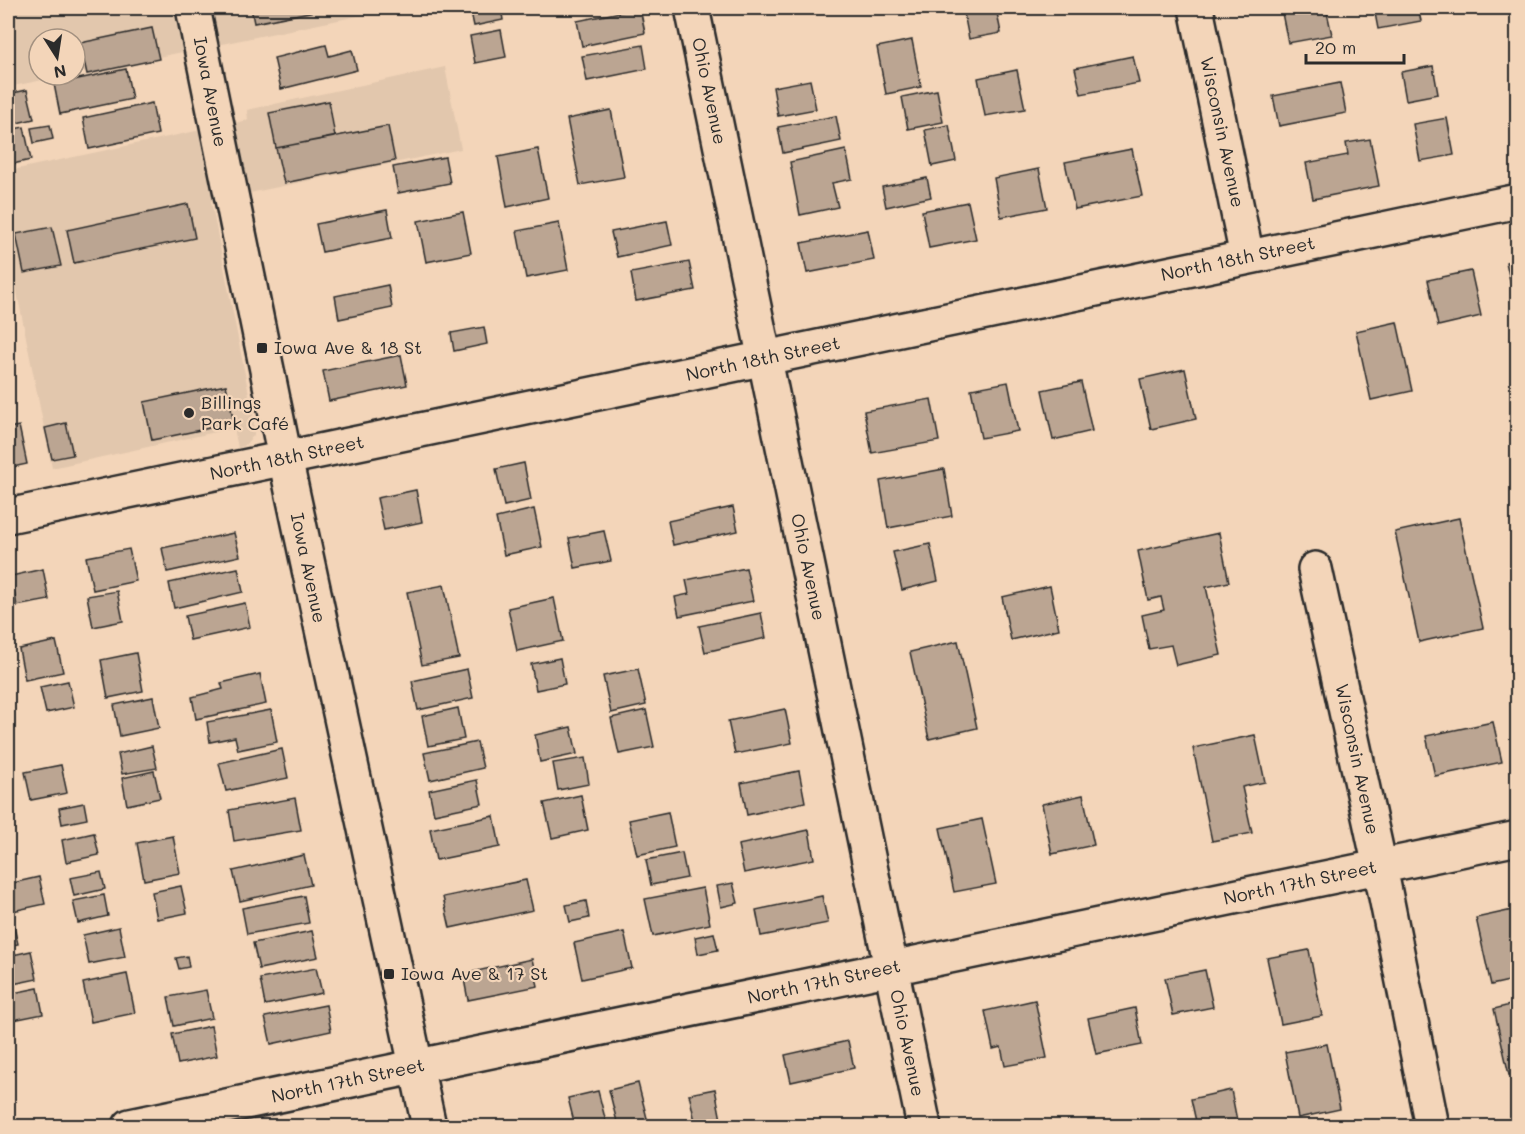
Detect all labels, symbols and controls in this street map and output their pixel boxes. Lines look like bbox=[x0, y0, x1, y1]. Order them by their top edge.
north arrow bbox=[27, 27, 87, 87]
scale bar bbox=[1306, 27, 1404, 65]
street label: Iowa Avenue bbox=[189, 35, 233, 149]
street label: Ohio Avenue bbox=[687, 35, 733, 146]
text: 20 m bbox=[1315, 35, 1356, 59]
street label: Wisconsin Avenue bbox=[1195, 54, 1251, 209]
text: N bbox=[52, 61, 68, 84]
street label: North 18th Street bbox=[1159, 230, 1317, 286]
street label: North 18th Street bbox=[684, 330, 842, 386]
place label: Iowa Ave & 18 St bbox=[274, 335, 422, 359]
marker: Iowa Ave & 18 St bbox=[255, 341, 269, 355]
place label: Billings Park Café bbox=[201, 390, 289, 435]
marker: Billings Park Café bbox=[182, 406, 196, 420]
street label: North 18th Street bbox=[208, 429, 366, 485]
street label: Iowa Avenue bbox=[286, 511, 332, 625]
street label: Ohio Avenue bbox=[786, 511, 832, 622]
street label: Wisconsin Avenue bbox=[1330, 681, 1386, 836]
street label: North 17th Street bbox=[1221, 854, 1379, 910]
street label: North 17th Street bbox=[745, 953, 903, 1009]
place label: Iowa Ave & 17 St bbox=[401, 961, 548, 985]
marker: Iowa Ave & 17 St bbox=[382, 967, 396, 981]
street label: Ohio Avenue bbox=[885, 987, 931, 1098]
street label: North 17th Street bbox=[269, 1052, 427, 1108]

